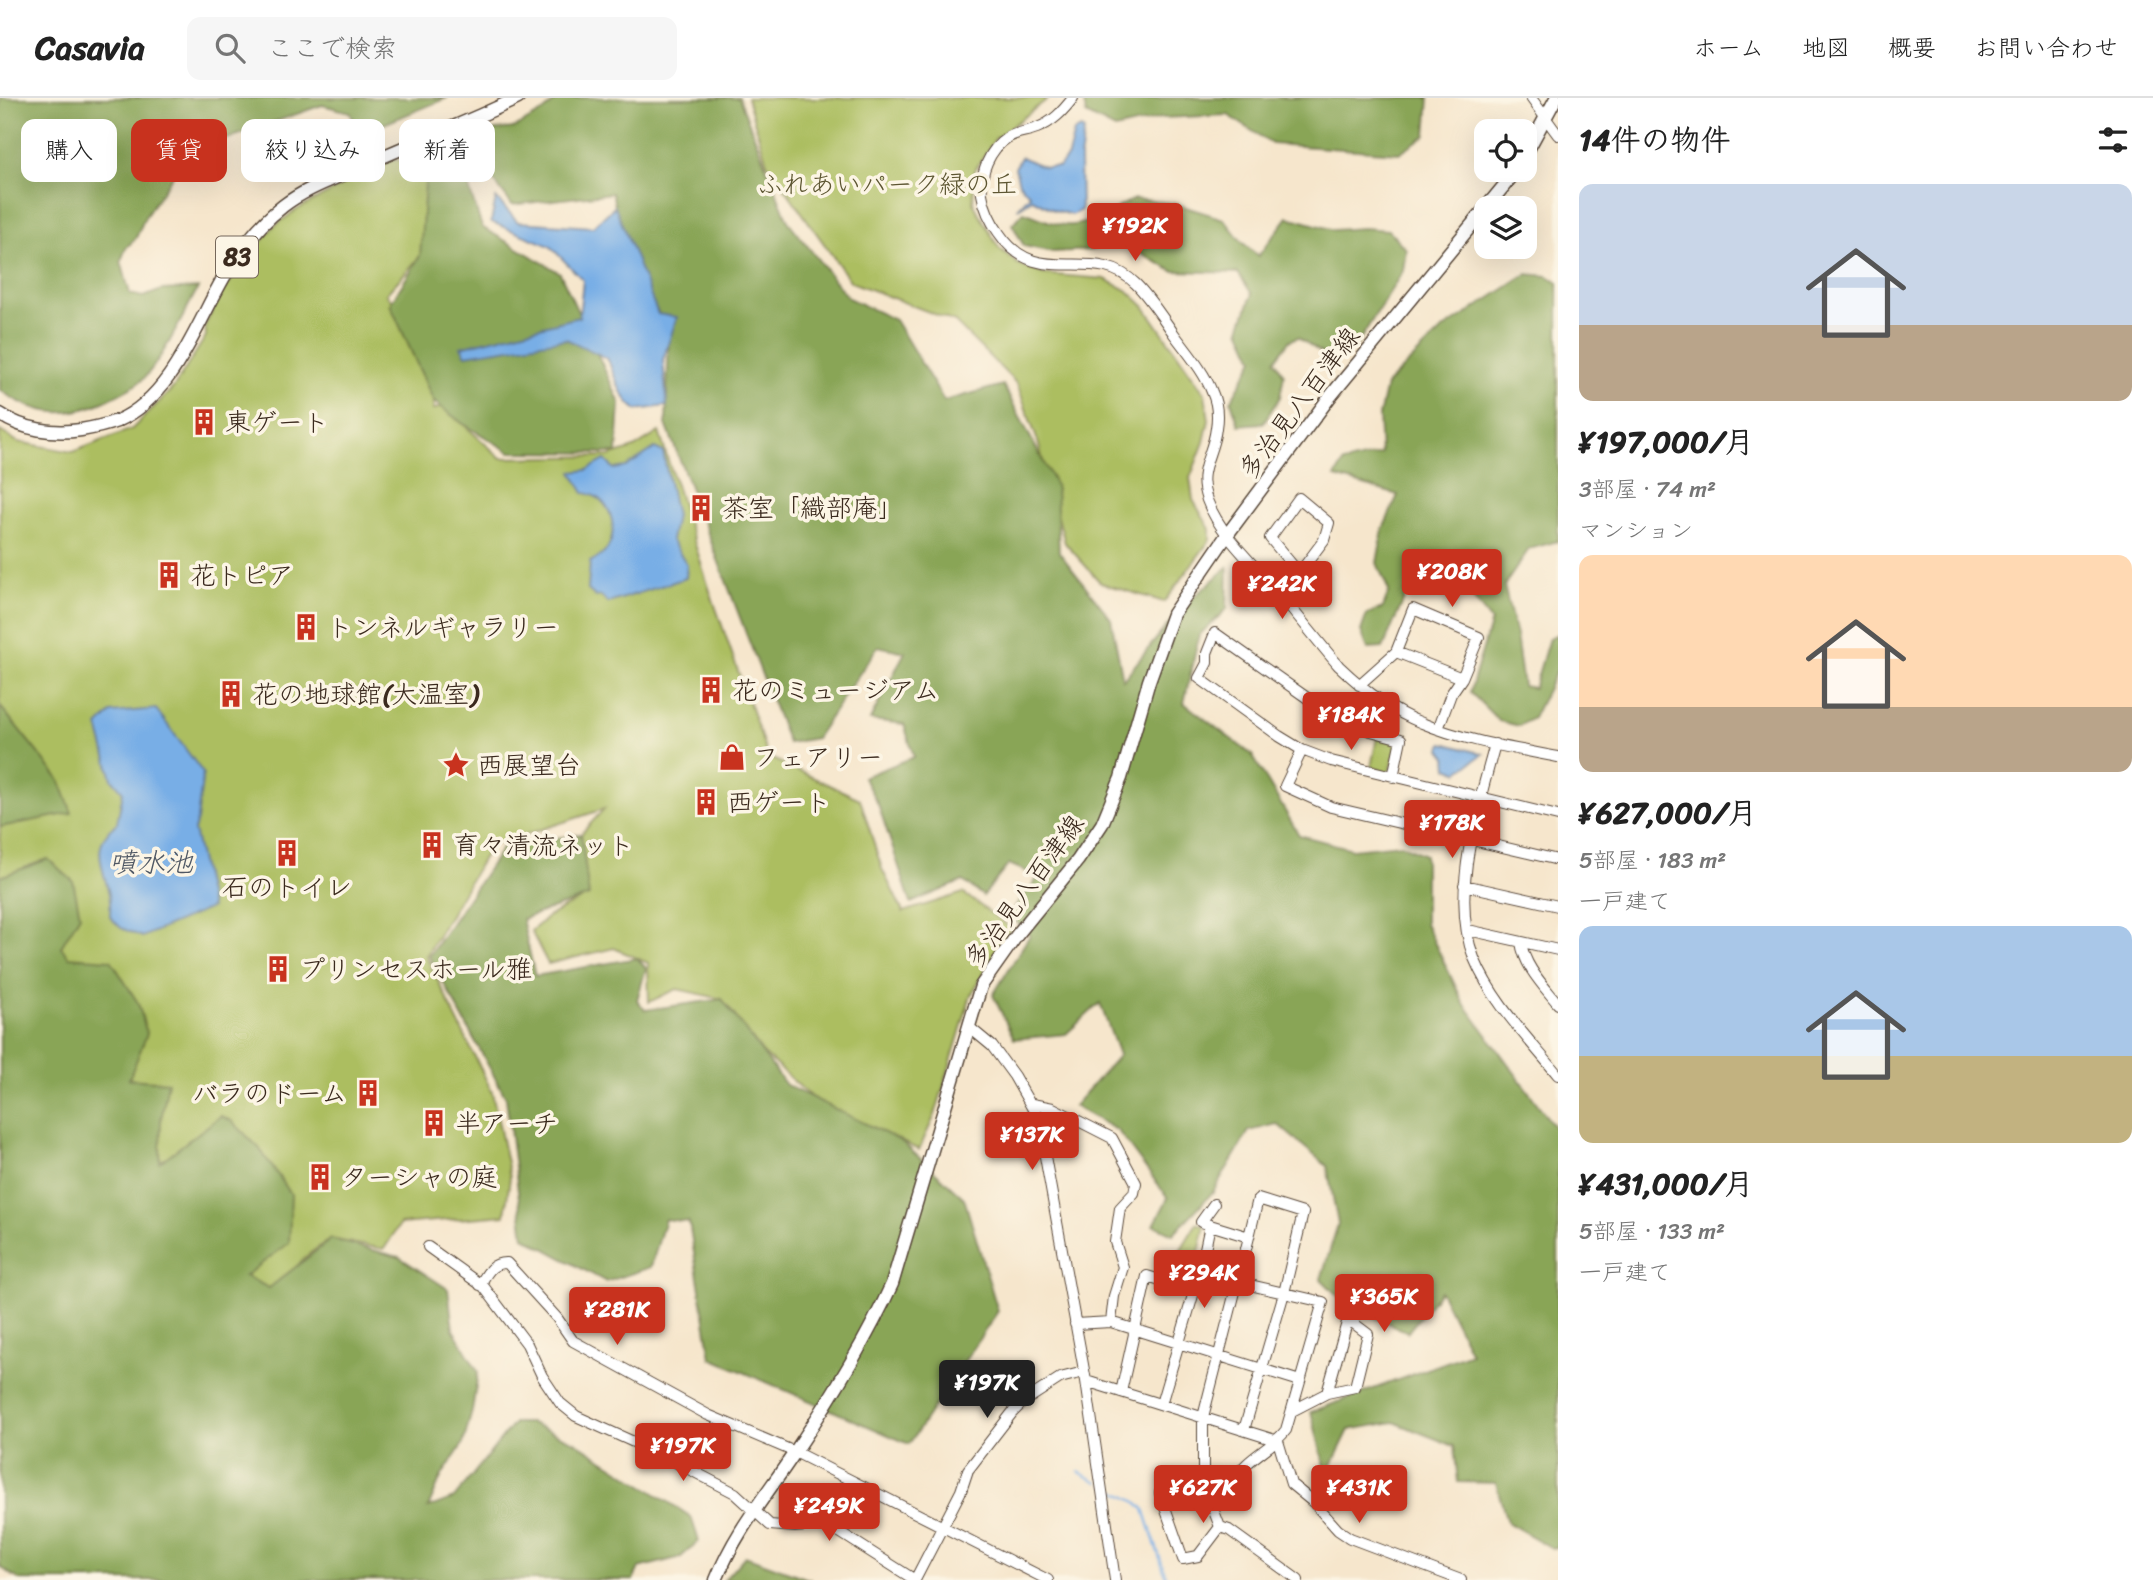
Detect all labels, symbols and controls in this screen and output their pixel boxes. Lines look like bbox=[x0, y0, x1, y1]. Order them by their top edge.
search box bbox=[187, 17, 677, 80]
text: Casavia bbox=[35, 19, 145, 77]
text: ここで検索 bbox=[267, 25, 397, 71]
text: ホーム bbox=[1693, 27, 1764, 69]
text: 地図 bbox=[1802, 27, 1850, 69]
text: 概要 bbox=[1888, 27, 1936, 69]
text: お問い合わせ bbox=[1974, 27, 2118, 69]
icon: search bbox=[211, 29, 249, 67]
text: 14件の物件 bbox=[1579, 113, 1731, 167]
chip: 購入 bbox=[21, 119, 117, 182]
chip: 賃貸 bbox=[131, 119, 227, 182]
chip: 絞り込み bbox=[241, 119, 385, 182]
chip: 新着 bbox=[399, 119, 495, 182]
map controls bbox=[1474, 119, 1537, 259]
button: locate bbox=[1474, 119, 1537, 182]
icon: filters bbox=[2094, 121, 2132, 159]
park label: ふれあいパーク緑の丘 bbox=[757, 161, 1017, 207]
button: layers bbox=[1474, 196, 1537, 259]
pin: ¥192K bbox=[1086, 204, 1184, 263]
text: ¥192K bbox=[1103, 205, 1167, 246]
icon: home bbox=[1793, 230, 1919, 356]
road number: 83 bbox=[216, 237, 258, 278]
street label: 多治見八百津線 bbox=[1226, 316, 1372, 490]
place label: 東ゲート bbox=[225, 399, 329, 445]
building icon: 東ゲート bbox=[189, 407, 219, 437]
text: ¥197,000/月 bbox=[1579, 415, 1754, 469]
text: 3部屋 · 74 m² bbox=[1579, 469, 1716, 510]
place label: 茶室「織部庵」 bbox=[722, 485, 904, 531]
building icon: 茶室「織部庵」 bbox=[686, 493, 716, 523]
text: マンション bbox=[1579, 510, 1693, 551]
pin: ¥208K bbox=[1403, 550, 1501, 609]
text: ¥208K bbox=[1418, 551, 1486, 592]
place label: 花トピア bbox=[190, 552, 294, 598]
building icon: 花トピア bbox=[154, 560, 184, 590]
pin: ¥242K bbox=[1233, 561, 1331, 621]
text: ¥242K bbox=[1248, 563, 1316, 604]
icon: home bbox=[1793, 601, 1919, 727]
place label: トンネルギャラリー bbox=[327, 604, 559, 650]
building icon: トンネルギャラリー bbox=[291, 612, 321, 642]
place label: 花のミュージアム bbox=[732, 667, 939, 713]
place label: 花の地球館(大温室) bbox=[252, 671, 480, 717]
building icon: 花のミュージアム bbox=[696, 675, 726, 705]
building icon: 花の地球館(大温室) bbox=[216, 679, 246, 709]
pin: ¥184K bbox=[1302, 692, 1400, 752]
text: ¥184K bbox=[1319, 694, 1383, 735]
place label: フェアリー bbox=[753, 734, 883, 780]
place label: 西展望台 bbox=[477, 742, 581, 788]
shop icon: フェアリー bbox=[717, 742, 747, 772]
place icon: 西展望台 bbox=[441, 750, 471, 780]
place label: 西ゲート bbox=[727, 779, 831, 825]
text: ¥627,000/月 bbox=[1579, 786, 1757, 840]
building icon: 西ゲート bbox=[691, 787, 721, 817]
pin: ¥178K bbox=[1403, 800, 1501, 860]
text: ¥178K bbox=[1420, 802, 1484, 843]
street label: 多治見八百津線 bbox=[952, 804, 1096, 978]
place label: 育々清流ネット bbox=[453, 822, 634, 868]
building icon: 育々清流ネット bbox=[417, 830, 447, 860]
water label: 噴水池 bbox=[109, 838, 194, 887]
building icon: 石のトイレ bbox=[272, 838, 302, 868]
text: 5部屋 · 183 m² bbox=[1579, 840, 1726, 881]
place label: 石のトイレ bbox=[222, 864, 352, 910]
text: 一戸建て bbox=[1579, 881, 1671, 922]
place label: プリンセスホール雅 bbox=[299, 946, 532, 992]
building icon: プリンセスホール雅 bbox=[263, 954, 293, 984]
icon: home bbox=[1793, 972, 1919, 1098]
place label: バラのドーム bbox=[192, 1070, 347, 1116]
building icon: バラのドーム bbox=[353, 1078, 383, 1108]
place label: 半アーチ bbox=[455, 1100, 558, 1146]
building icon: 半アーチ bbox=[419, 1108, 449, 1138]
pin: ¥137K bbox=[983, 1112, 1081, 1172]
text: ¥137K bbox=[1001, 1114, 1063, 1155]
place label: ターシャの庭 bbox=[341, 1154, 498, 1200]
text: ¥431,000/月 bbox=[1579, 1157, 1754, 1211]
building icon: ターシャの庭 bbox=[305, 1162, 335, 1192]
text: 5部屋 · 133 m² bbox=[1579, 1211, 1725, 1252]
pin: ¥294K bbox=[1155, 1250, 1253, 1310]
text: ¥294K bbox=[1170, 1252, 1238, 1293]
text: 一戸建て bbox=[1579, 1252, 1671, 1293]
pin: ¥365K bbox=[1335, 1274, 1433, 1334]
text: ¥365K bbox=[1351, 1276, 1417, 1317]
pin: ¥281K bbox=[568, 1288, 666, 1347]
text: ¥281K bbox=[585, 1289, 649, 1330]
pin: ¥197K bbox=[938, 1360, 1036, 1420]
text: ¥197K bbox=[955, 1362, 1019, 1403]
pin: ¥197K bbox=[634, 1424, 732, 1483]
text: ¥197K bbox=[651, 1425, 715, 1466]
pin: ¥627K bbox=[1154, 1466, 1252, 1525]
pin: ¥431K bbox=[1310, 1466, 1408, 1525]
text: ¥627K bbox=[1170, 1467, 1236, 1508]
text: ¥431K bbox=[1327, 1467, 1391, 1508]
pin: ¥249K bbox=[780, 1484, 878, 1543]
text: ¥249K bbox=[795, 1485, 863, 1526]

